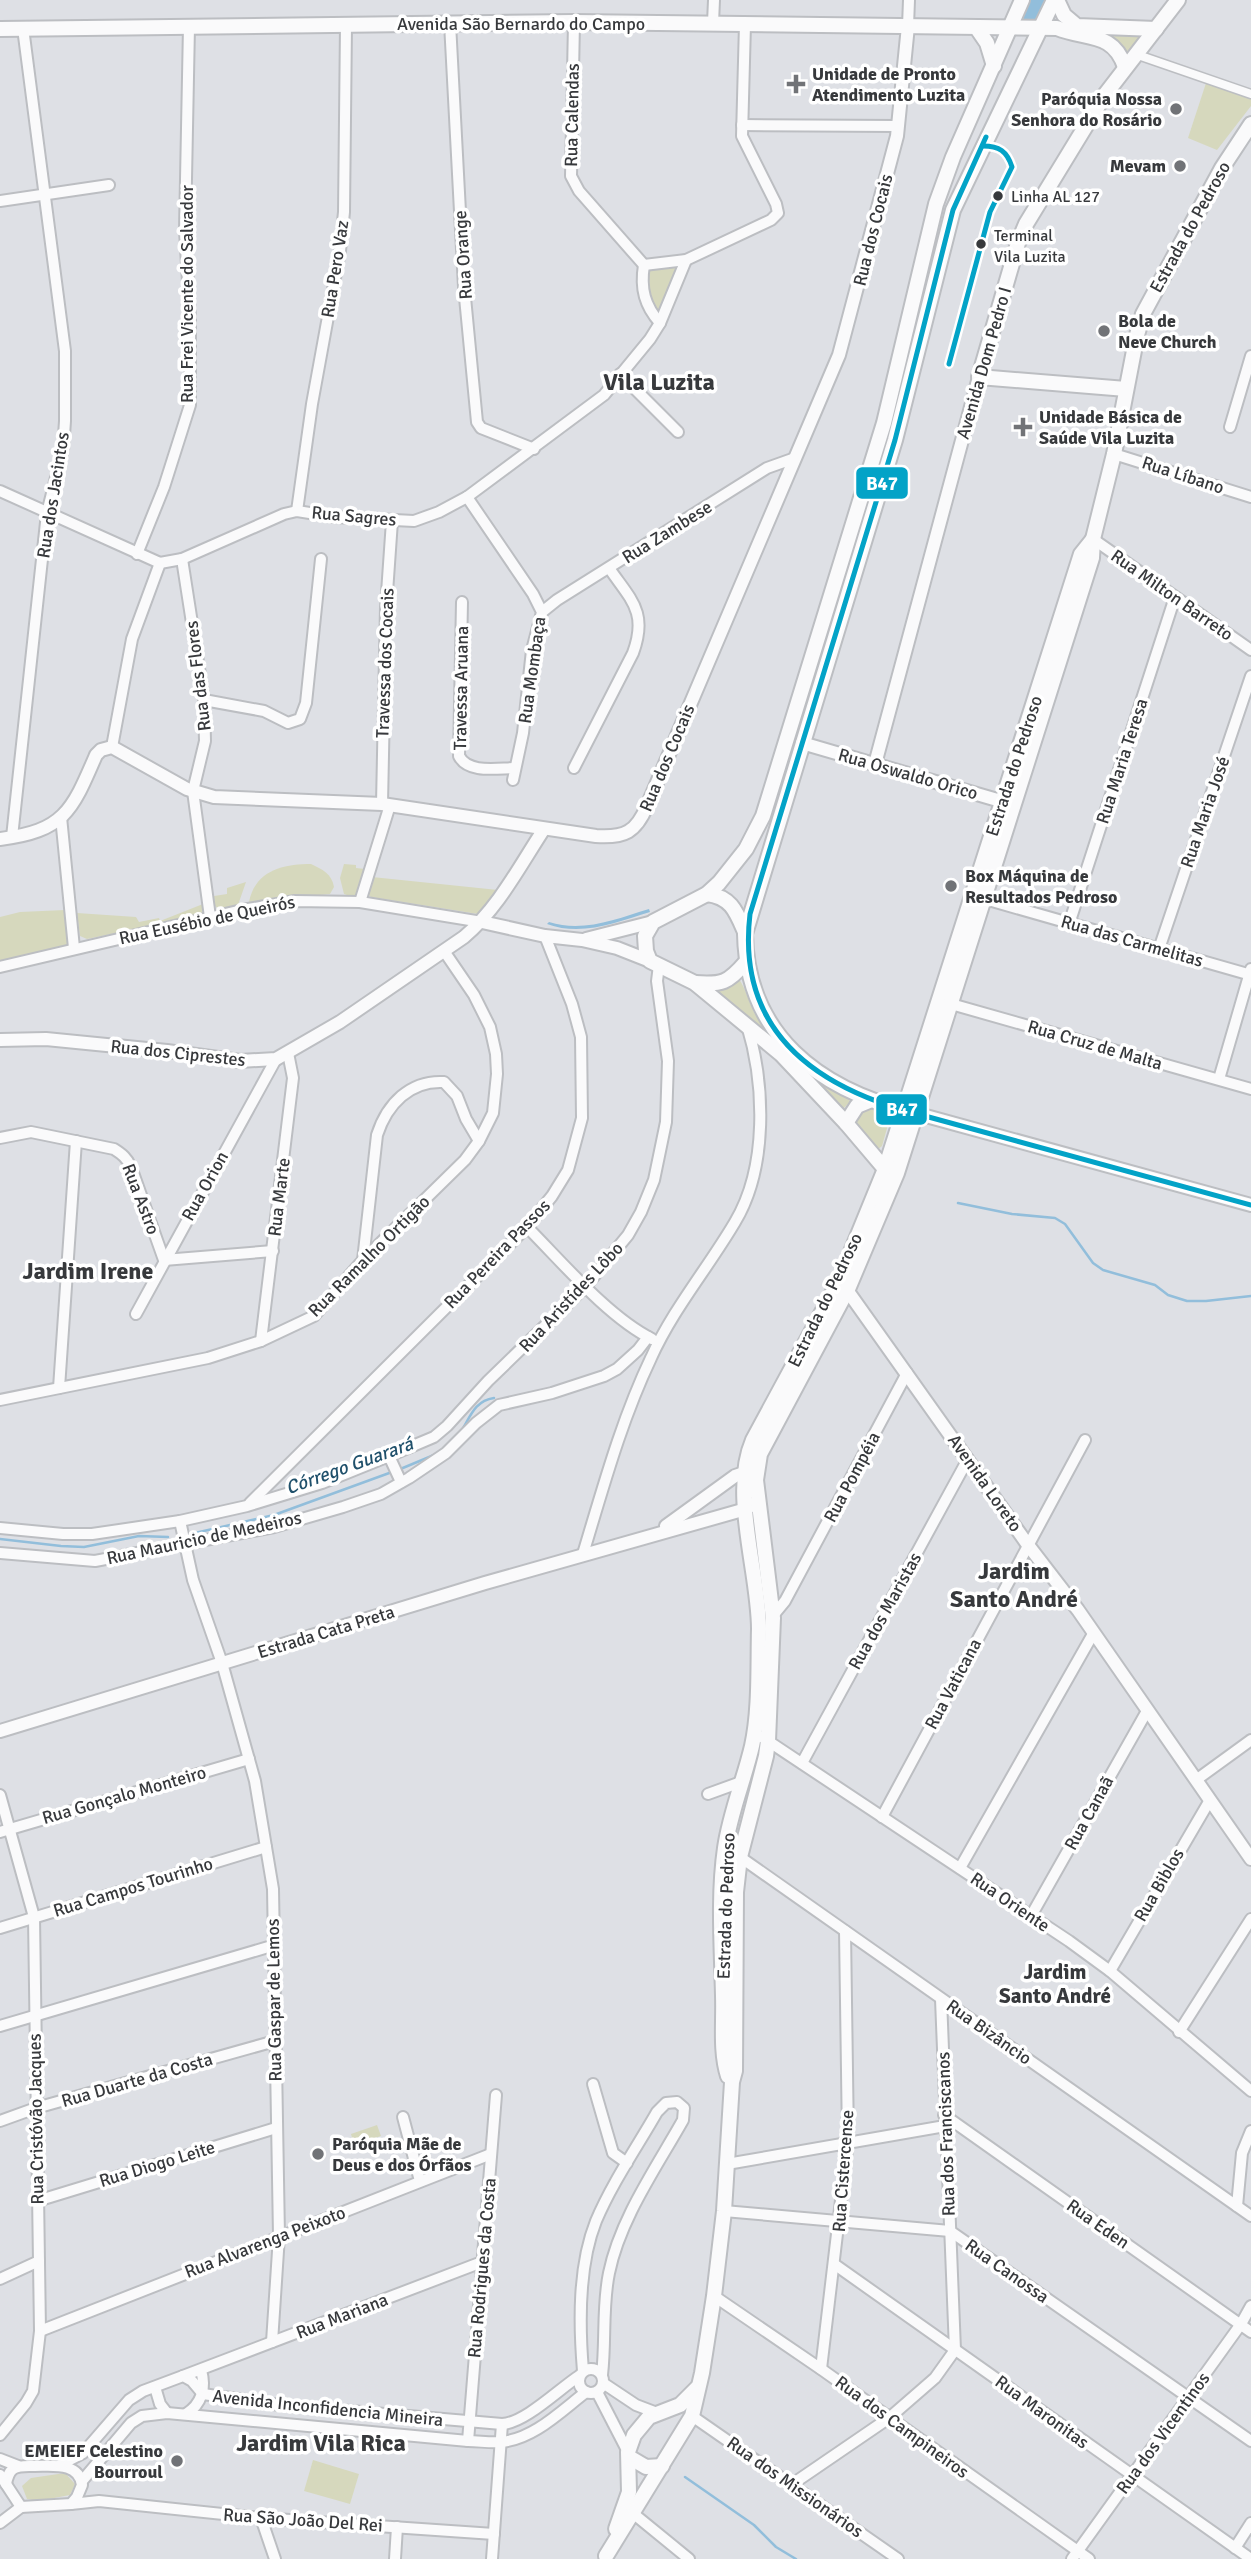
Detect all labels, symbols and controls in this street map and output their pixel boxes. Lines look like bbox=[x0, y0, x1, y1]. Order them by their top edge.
street label: Avenida São Bernardo do Campo bbox=[397, 13, 645, 35]
street label: Rua Calendas bbox=[560, 63, 584, 167]
place label: Unidade de Pronto Atendimento Luzita bbox=[812, 63, 965, 106]
marker: Unidade de Pronto Atendimento Luzita bbox=[786, 74, 806, 94]
place label: Paróquia Nossa Senhora do Rosário bbox=[1011, 88, 1162, 131]
marker: Paróquia Nossa Senhora do Rosário bbox=[1168, 101, 1184, 117]
place label: Mevam bbox=[1110, 155, 1166, 177]
street label: Estrada do Pedroso bbox=[1145, 158, 1235, 296]
marker: Mevam bbox=[1172, 158, 1188, 174]
street label: Rua dos Cocais bbox=[848, 172, 898, 288]
street label: Rua Frei Vicente do Salvador bbox=[176, 185, 198, 403]
place label: Linha AL 127 bbox=[1011, 187, 1100, 207]
marker: Linha AL 127 bbox=[991, 189, 1005, 203]
street label: Rua Orange bbox=[449, 210, 477, 300]
street label: Rua Pero Vaz bbox=[316, 219, 354, 319]
place label: Terminal Vila Luzita bbox=[994, 226, 1066, 267]
marker: Terminal Vila Luzita bbox=[974, 237, 988, 251]
street label: Avenida Dom Pedro I bbox=[952, 284, 1016, 442]
place label: Bola de Neve Church bbox=[1118, 310, 1217, 353]
marker: Bola de Neve Church bbox=[1096, 323, 1112, 339]
district label: Vila Luzita bbox=[603, 367, 715, 397]
place label: Unidade Básica de Saúde Vila Luzita bbox=[1039, 406, 1182, 449]
marker: Unidade Básica de Saúde Vila Luzita bbox=[1013, 417, 1033, 437]
street label: Rua dos Jacintos bbox=[32, 430, 74, 560]
street label: Rua Líbano bbox=[1139, 451, 1227, 499]
line badge: B47 bbox=[855, 466, 909, 500]
text: B47 bbox=[866, 472, 898, 496]
street label: Rua Zambese bbox=[618, 496, 716, 568]
street label: Rua Sagres bbox=[311, 501, 397, 531]
street label: Rua Milton Barreto bbox=[1107, 545, 1237, 645]
street label: Travessa dos Cocais bbox=[371, 587, 399, 739]
street label: Rua Mombaça bbox=[514, 615, 550, 725]
street label: Rua das Flores bbox=[180, 620, 216, 732]
street label: Travessa Aruana bbox=[449, 625, 473, 751]
street label: Estrada do Pedroso bbox=[981, 693, 1047, 839]
street label: Rua Maria Teresa bbox=[1091, 696, 1153, 826]
street label: Rua dos Cocais bbox=[634, 701, 700, 815]
street label: Rua Oswaldo Orico bbox=[836, 744, 980, 804]
street label: Rua Maria José bbox=[1176, 753, 1234, 871]
place label: Box Máquina de Resultados Pedroso bbox=[965, 865, 1117, 908]
marker: Box Máquina de Resultados Pedroso bbox=[943, 878, 959, 894]
street label: Rua Eusébio de Queirós bbox=[117, 891, 297, 949]
street label: Rua das Carmelitas bbox=[1058, 910, 1206, 972]
street label: Rua Cruz de Malta bbox=[1025, 1015, 1165, 1075]
street label: Rua dos Ciprestes bbox=[109, 1035, 247, 1071]
line badge: B47 bbox=[875, 1093, 928, 1126]
text: B47 bbox=[886, 1098, 918, 1122]
street label: Rua Orion bbox=[177, 1147, 233, 1225]
street label: Rua Marte bbox=[263, 1156, 295, 1238]
street label: Rua Astro bbox=[117, 1160, 165, 1238]
street label: Rua Ramalho Ortigão bbox=[304, 1191, 434, 1321]
street label: Rua Pereira Passos bbox=[439, 1195, 555, 1313]
street label: Estrada do Pedroso bbox=[783, 1229, 867, 1371]
street label: Rua Aristídes Lôbo bbox=[514, 1237, 628, 1357]
district label: Jardim Irene bbox=[23, 1256, 153, 1286]
street label: Rua Pompéia bbox=[819, 1428, 885, 1526]
street label: Avenida Loreto bbox=[943, 1430, 1027, 1536]
water label: Córrego Guarará bbox=[282, 1431, 418, 1500]
street label: Rua Mauricio de Medeiros bbox=[105, 1507, 303, 1569]
street label: Rua dos Maristas bbox=[844, 1548, 926, 1674]
district label: Jardim Santo André bbox=[950, 1556, 1078, 1614]
street label: Estrada Cata Preta bbox=[255, 1601, 397, 1663]
street label: Rua Vaticana bbox=[920, 1635, 986, 1733]
street label: Rua Gonçalo Monteiro bbox=[39, 1761, 209, 1829]
street label: Rua Canaã bbox=[1060, 1772, 1118, 1854]
street label: Estrada do Pedroso bbox=[712, 1832, 740, 1980]
street label: Rua Biblos bbox=[1129, 1844, 1189, 1926]
street label: Rua Campos Tourinho bbox=[51, 1852, 215, 1922]
street label: Rua Oriente bbox=[966, 1867, 1054, 1937]
street label: Rua Gaspar de Lemos bbox=[262, 1918, 286, 2082]
district label: Jardim Santo André bbox=[999, 1959, 1111, 2009]
street label: Rua Bizâncio bbox=[942, 1995, 1036, 2069]
street label: Rua Cristóvão Jacques bbox=[24, 2033, 48, 2205]
street label: Rua Duarte da Costa bbox=[59, 2048, 215, 2112]
street label: Rua dos Franciscanos bbox=[932, 2051, 960, 2217]
street label: Rua Cistercense bbox=[828, 2109, 858, 2233]
place label: Paróquia Mãe de Deus e dos Órfãos bbox=[332, 2133, 472, 2176]
street label: Rua Diogo Leite bbox=[96, 2136, 218, 2192]
marker: Paróquia Mãe de Deus e dos Órfãos bbox=[310, 2146, 326, 2162]
street label: Rua Rodrigues da Costa bbox=[463, 2177, 501, 2359]
street label: Rua Eden bbox=[1062, 2194, 1134, 2254]
street label: Rua Alvarenga Peixoto bbox=[182, 2201, 348, 2283]
street label: Rua Canossa bbox=[961, 2234, 1053, 2308]
street label: Rua Mariana bbox=[293, 2288, 391, 2344]
street label: Rua dos Vicentinos bbox=[1112, 2368, 1215, 2498]
street label: Rua dos Campineiros bbox=[831, 2371, 973, 2483]
street label: Rua Maronitas bbox=[991, 2371, 1093, 2453]
street label: Avenida Inconfidencia Mineira bbox=[212, 2385, 444, 2431]
district label: Jardim Vila Rica bbox=[236, 2428, 406, 2458]
street label: Rua dos Missionários bbox=[723, 2432, 868, 2542]
place label: EMEIEF Celestino Bourroul bbox=[24, 2440, 163, 2483]
marker: EMEIEF Celestino Bourroul bbox=[169, 2453, 185, 2469]
street label: Rua São João Del Rei bbox=[222, 2503, 384, 2537]

